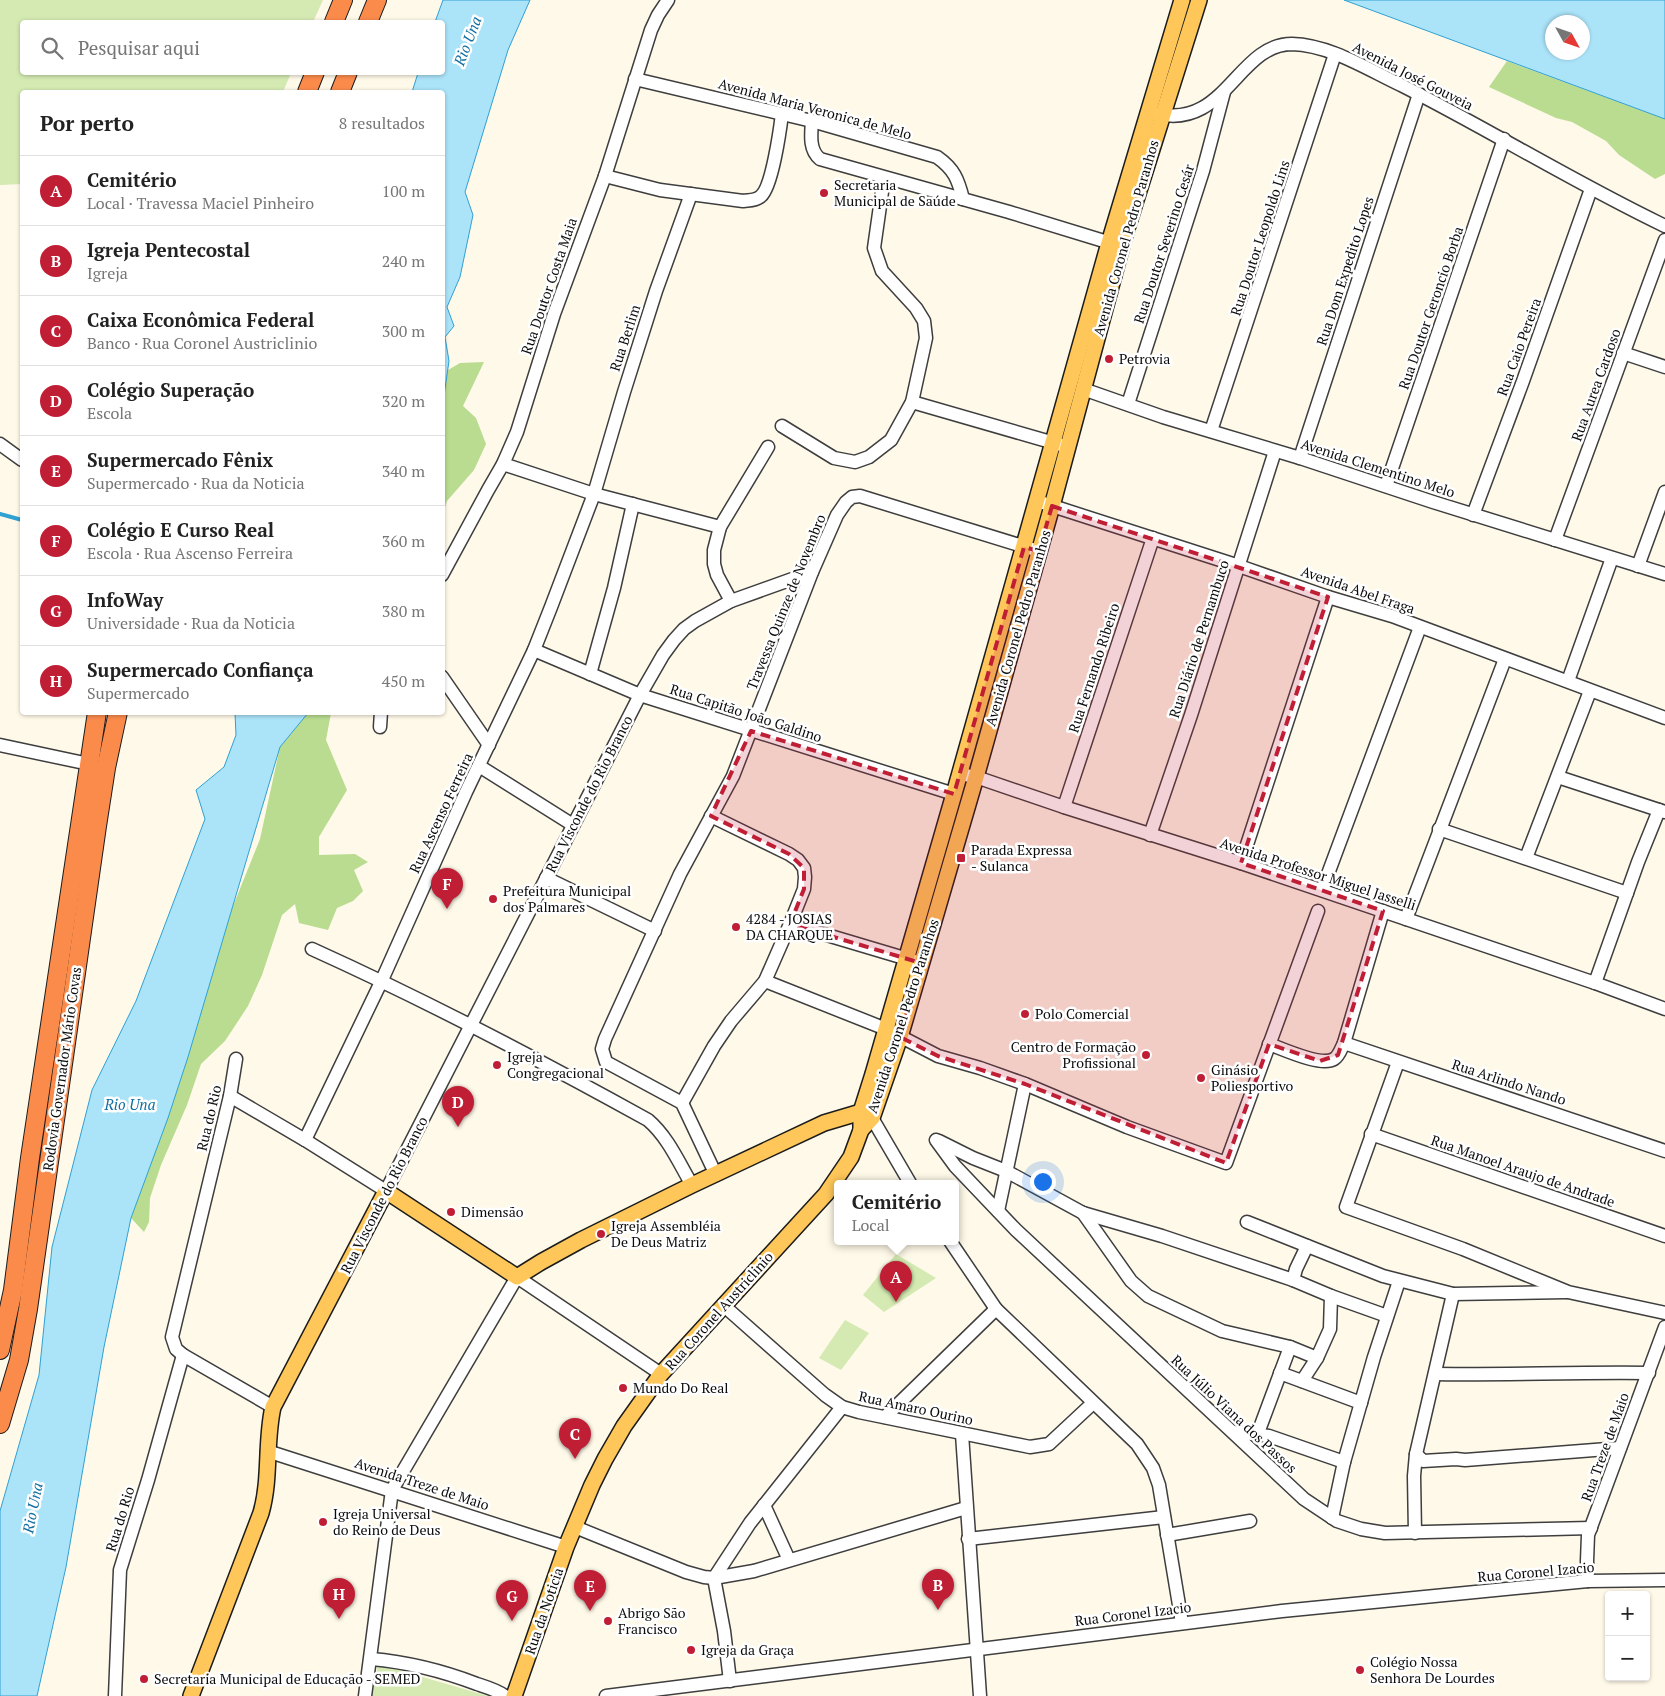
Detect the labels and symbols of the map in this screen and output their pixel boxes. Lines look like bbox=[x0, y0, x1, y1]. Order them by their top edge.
water label: Rio Una bbox=[448, 13, 486, 69]
north arrow bbox=[1545, 15, 1590, 60]
street label: Avenida José Gouveia bbox=[1350, 37, 1477, 114]
street label: Avenida Maria Veronica de Melo bbox=[716, 74, 914, 144]
street label: Avenida Coronel Pedro Paranhos bbox=[1088, 138, 1163, 338]
street label: Rua Doutor Leopoldo Lins bbox=[1225, 158, 1294, 318]
street label: Rua Doutor Severino Cesár bbox=[1129, 161, 1198, 326]
place label: Secretaria Municipal de Saúde bbox=[834, 175, 956, 210]
marker: Secretaria Municipal de Saúde bbox=[818, 187, 830, 199]
street label: Rua Dom Expedito Lopes bbox=[1311, 194, 1378, 348]
street label: Rua Doutor Costa Maia bbox=[516, 215, 581, 357]
street label: Rua Doutor Geroncio Borba bbox=[1394, 224, 1467, 392]
street label: Rua Caio Pereira bbox=[1492, 295, 1545, 398]
street label: Rua Berlim bbox=[605, 302, 644, 374]
street label: Rua Aurea Cardoso bbox=[1566, 326, 1625, 444]
place label: Petrovia bbox=[1119, 349, 1170, 368]
marker: Petrovia bbox=[1103, 353, 1115, 365]
street label: Avenida Clementino Melo bbox=[1299, 434, 1458, 502]
street label: Travessa Quinze de Novembro bbox=[742, 511, 830, 692]
street label: Avenida Coronel Pedro Paranhos bbox=[980, 528, 1055, 728]
street label: Rua Diário de Pernambuco bbox=[1164, 557, 1233, 720]
street label: Avenida Abel Fraga bbox=[1299, 561, 1418, 618]
street label: Rua Fernando Ribeiro bbox=[1064, 600, 1124, 735]
street label: Rua Capitão João Galdino bbox=[668, 679, 825, 746]
street label: Rua Visconde do Rio Branco bbox=[541, 712, 637, 876]
street label: Rua Ascenso Ferreira bbox=[404, 750, 477, 876]
street label: Avenida Professor Miguel Jasselli bbox=[1218, 833, 1419, 914]
place label: Parada Expressa - Sulanca bbox=[971, 840, 1072, 875]
marker: Parada Expressa - Sulanca bbox=[955, 852, 967, 864]
pin: F bbox=[431, 868, 463, 909]
place label: Prefeitura Municipal dos Palmares bbox=[503, 881, 631, 916]
marker: Prefeitura Municipal dos Palmares bbox=[487, 893, 499, 905]
place label: 4284 - JOSIAS DA CHARQUE bbox=[746, 909, 833, 944]
street label: Avenida Coronel Pedro Paranhos bbox=[862, 916, 943, 1115]
marker: 4284 - JOSIAS DA CHARQUE bbox=[730, 921, 742, 933]
street label: Rodovia Governador Mário Covas bbox=[38, 966, 85, 1172]
place label: Polo Comercial bbox=[1035, 1004, 1129, 1023]
marker: Polo Comercial bbox=[1019, 1008, 1031, 1020]
place label: Centro de Formação Profissional bbox=[1011, 1037, 1136, 1072]
place label: Igreja Congregacional bbox=[507, 1047, 604, 1082]
marker: Centro de Formação Profissional bbox=[1140, 1049, 1152, 1061]
street label: Rua Arlindo Nando bbox=[1450, 1054, 1569, 1109]
marker: Igreja Congregacional bbox=[491, 1059, 503, 1071]
place label: Ginásio Poliesportivo bbox=[1211, 1060, 1293, 1095]
marker: Ginásio Poliesportivo bbox=[1195, 1072, 1207, 1084]
street label: Rua do Rio bbox=[192, 1083, 225, 1153]
pin: D bbox=[442, 1086, 474, 1127]
water label: Rio Una bbox=[103, 1094, 156, 1114]
street label: Rua Visconde do Rio Branco bbox=[336, 1113, 432, 1277]
street label: Rua Manoel Araujo de Andrade bbox=[1429, 1130, 1618, 1211]
your location bbox=[1030, 1169, 1056, 1195]
place label: Dimensão bbox=[461, 1202, 524, 1221]
marker: Dimensão bbox=[445, 1206, 457, 1218]
place label: Igreja Assembléia De Deus Matriz bbox=[611, 1216, 721, 1251]
marker: Igreja Assembléia De Deus Matriz bbox=[595, 1228, 607, 1240]
street label: Rua Coronel Austriclinio bbox=[660, 1247, 777, 1374]
pin: A bbox=[880, 1261, 912, 1302]
street label: Rua Júlio Viana dos Passos bbox=[1167, 1350, 1301, 1477]
place label: Mundo Do Real bbox=[633, 1378, 728, 1397]
marker: Mundo Do Real bbox=[617, 1382, 629, 1394]
street label: Rua Amaro Ourino bbox=[857, 1386, 975, 1429]
street label: Rua Treze de Maio bbox=[1576, 1390, 1633, 1504]
pin: C bbox=[559, 1418, 591, 1459]
street label: Avenida Treze de Maio bbox=[353, 1453, 492, 1514]
water label: Rio Una bbox=[17, 1481, 47, 1536]
street label: Rua do Rio bbox=[101, 1484, 139, 1554]
place label: Igreja Universal do Reino de Deus bbox=[333, 1504, 441, 1539]
marker: Igreja Universal do Reino de Deus bbox=[317, 1516, 329, 1528]
street label: Rua Coronel Izacio bbox=[1477, 1557, 1595, 1586]
street label: Rua da Noticia bbox=[520, 1565, 567, 1657]
pin: B bbox=[922, 1569, 954, 1610]
pin: E bbox=[574, 1570, 606, 1611]
pin: H bbox=[323, 1578, 355, 1619]
pin: G bbox=[496, 1580, 528, 1621]
street label: Rua Coronel Izacio bbox=[1074, 1597, 1193, 1630]
place label: Abrigo São Francisco bbox=[618, 1603, 686, 1638]
marker: Abrigo São Francisco bbox=[602, 1615, 614, 1627]
place label: Igreja da Graça bbox=[701, 1640, 794, 1659]
marker: Igreja da Graça bbox=[685, 1644, 697, 1656]
place label: Colégio Nossa Senhora De Lourdes bbox=[1370, 1652, 1495, 1687]
marker: Colégio Nossa Senhora De Lourdes bbox=[1354, 1664, 1366, 1676]
place label: Secretaria Municipal de Educação - SEMED bbox=[154, 1669, 421, 1688]
marker: Secretaria Municipal de Educação - SEMED bbox=[138, 1673, 150, 1685]

